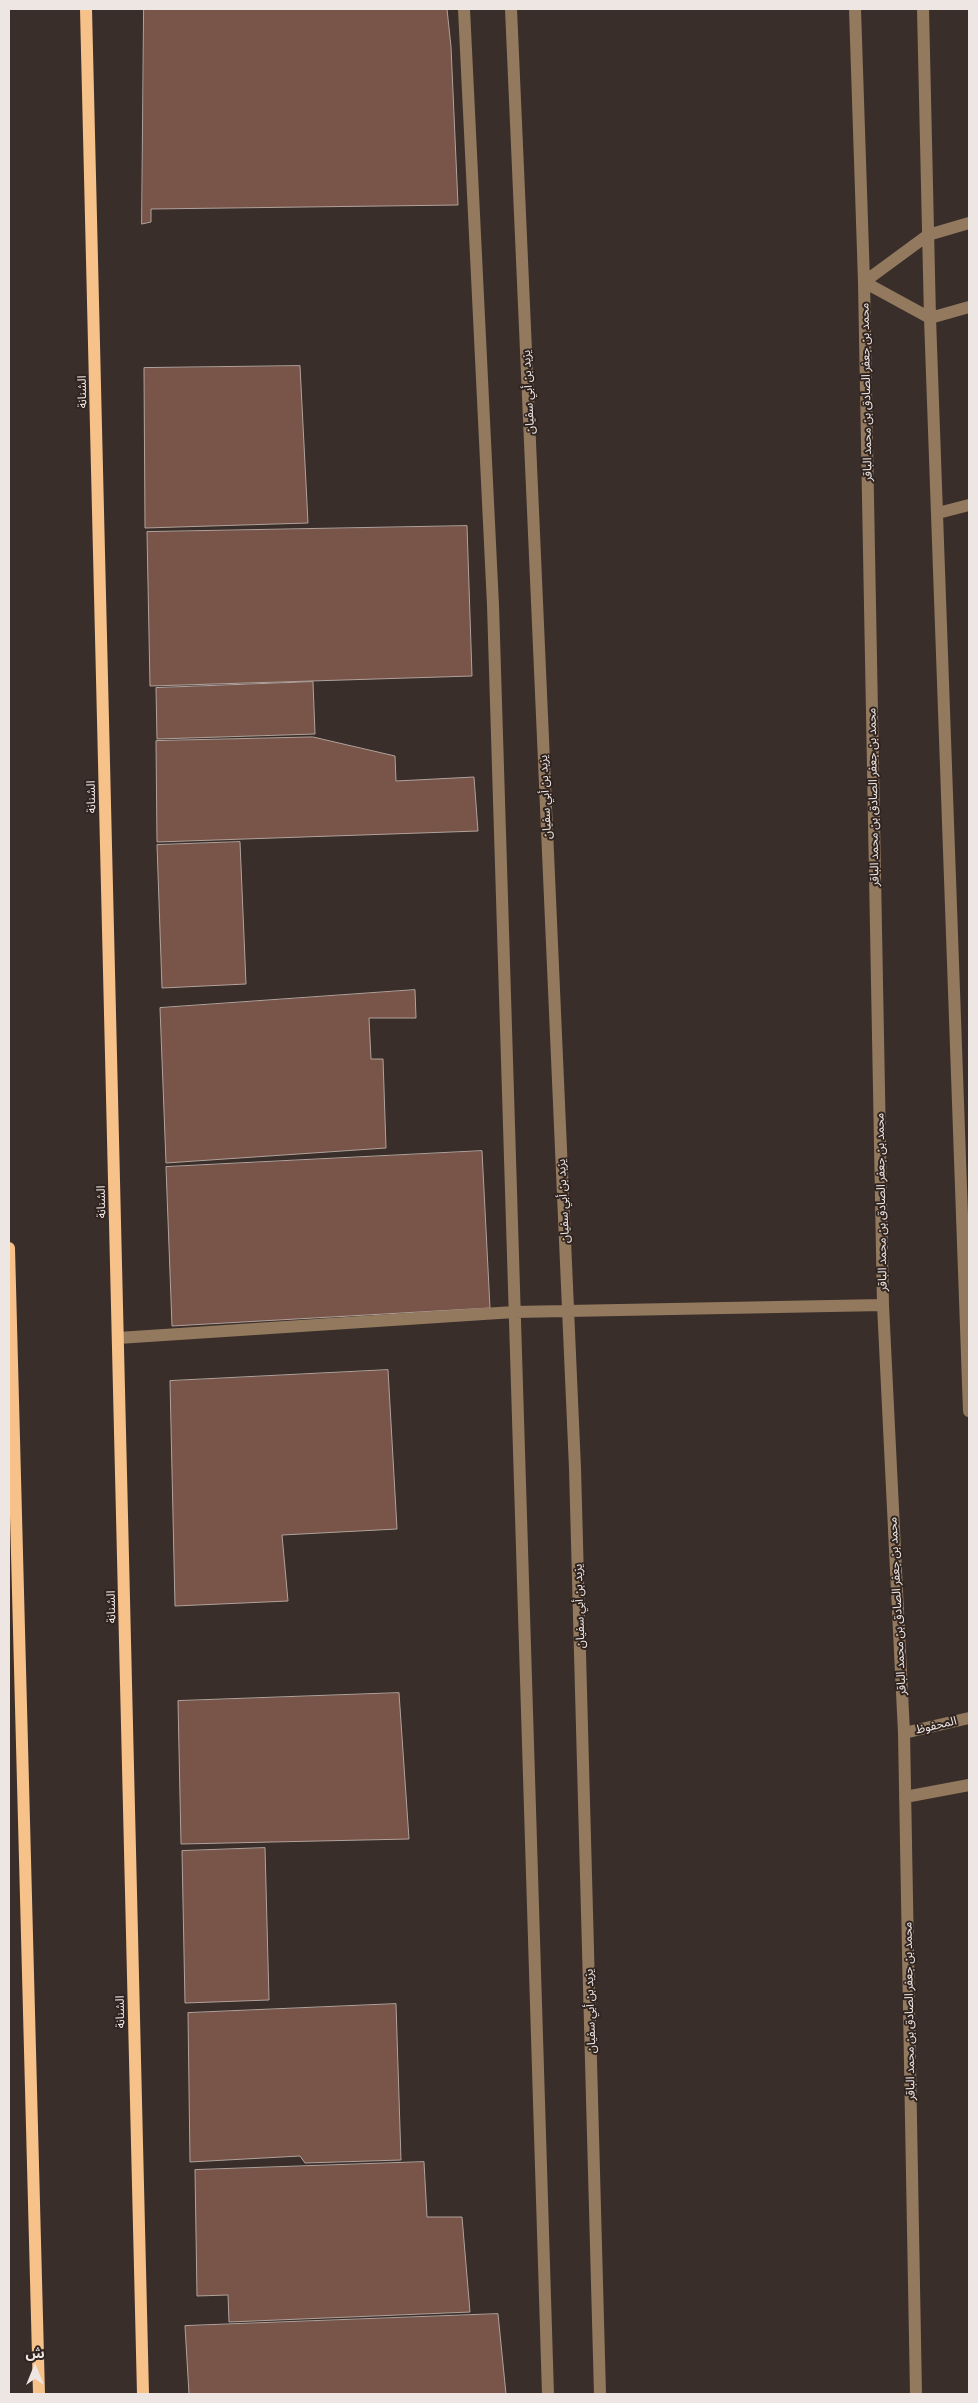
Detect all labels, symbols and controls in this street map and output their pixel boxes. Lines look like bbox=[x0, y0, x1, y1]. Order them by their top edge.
street label: محمد بن جعفر الصادق بن محمد الباقر bbox=[857, 303, 875, 481]
street label: يزيد بن أبي سفيان bbox=[519, 349, 537, 435]
street label: الشنانة bbox=[75, 375, 89, 409]
street label: محمد بن جعفر الصادق بن محمد الباقر bbox=[864, 708, 882, 886]
street label: يزيد بن أبي سفيان bbox=[536, 754, 554, 840]
street label: الشنانة bbox=[84, 780, 98, 814]
street label: محمد بن جعفر الصادق بن محمد الباقر bbox=[872, 1113, 890, 1291]
street label: يزيد بن أبي سفيان bbox=[554, 1158, 572, 1244]
street label: الشنانة bbox=[94, 1185, 108, 1219]
street label: محمد بن جعفر الصادق بن محمد الباقر bbox=[885, 1516, 909, 1696]
street label: يزيد بن أبي سفيان bbox=[570, 1563, 588, 1649]
street label: الشنانة bbox=[104, 1590, 118, 1624]
street label: المحفوظ bbox=[914, 1713, 958, 1737]
street label: محمد بن جعفر الصادق بن محمد الباقر bbox=[900, 1922, 918, 2100]
street label: يزيد بن أبي سفيان bbox=[581, 1968, 599, 2054]
street label: الشنانة bbox=[113, 1995, 127, 2029]
north arrow bbox=[10, 2343, 60, 2393]
text: ش bbox=[25, 2345, 45, 2361]

